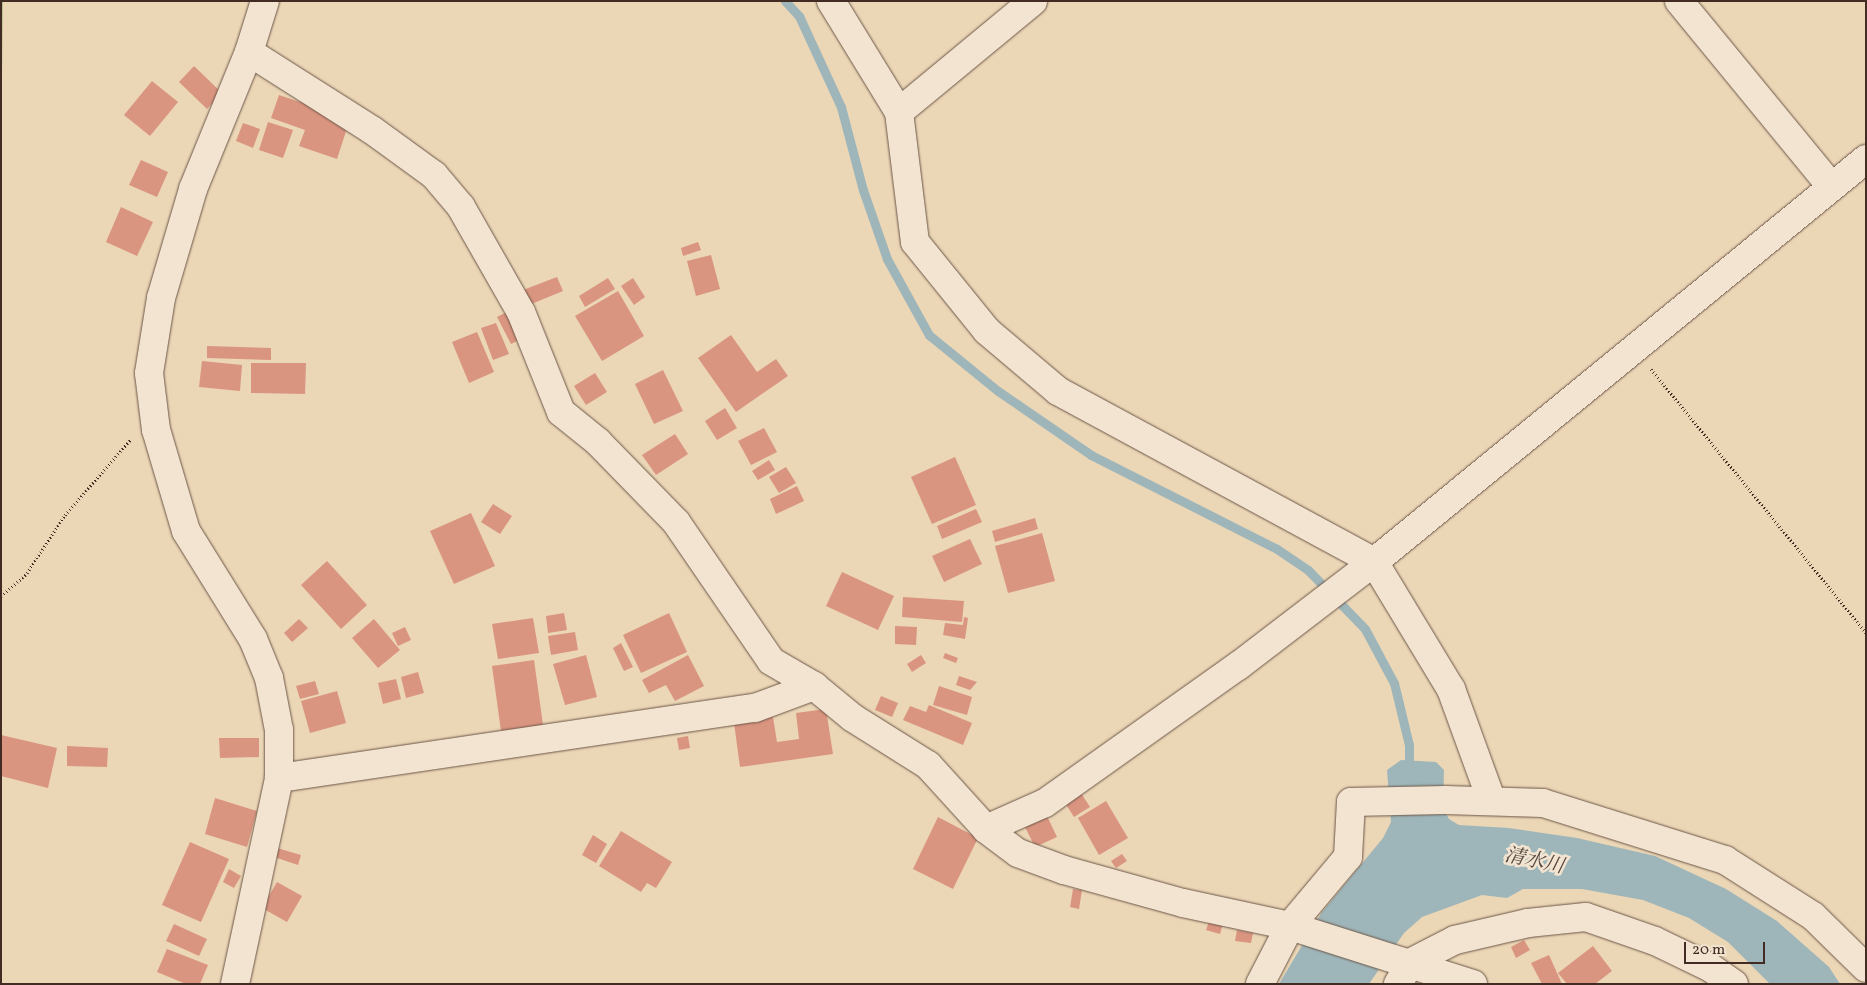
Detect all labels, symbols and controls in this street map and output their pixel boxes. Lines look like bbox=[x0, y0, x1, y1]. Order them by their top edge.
water label: 清水川 bbox=[1502, 844, 1566, 880]
scale bar bbox=[1687, 932, 1768, 964]
text: 20 m bbox=[1692, 940, 1725, 961]

